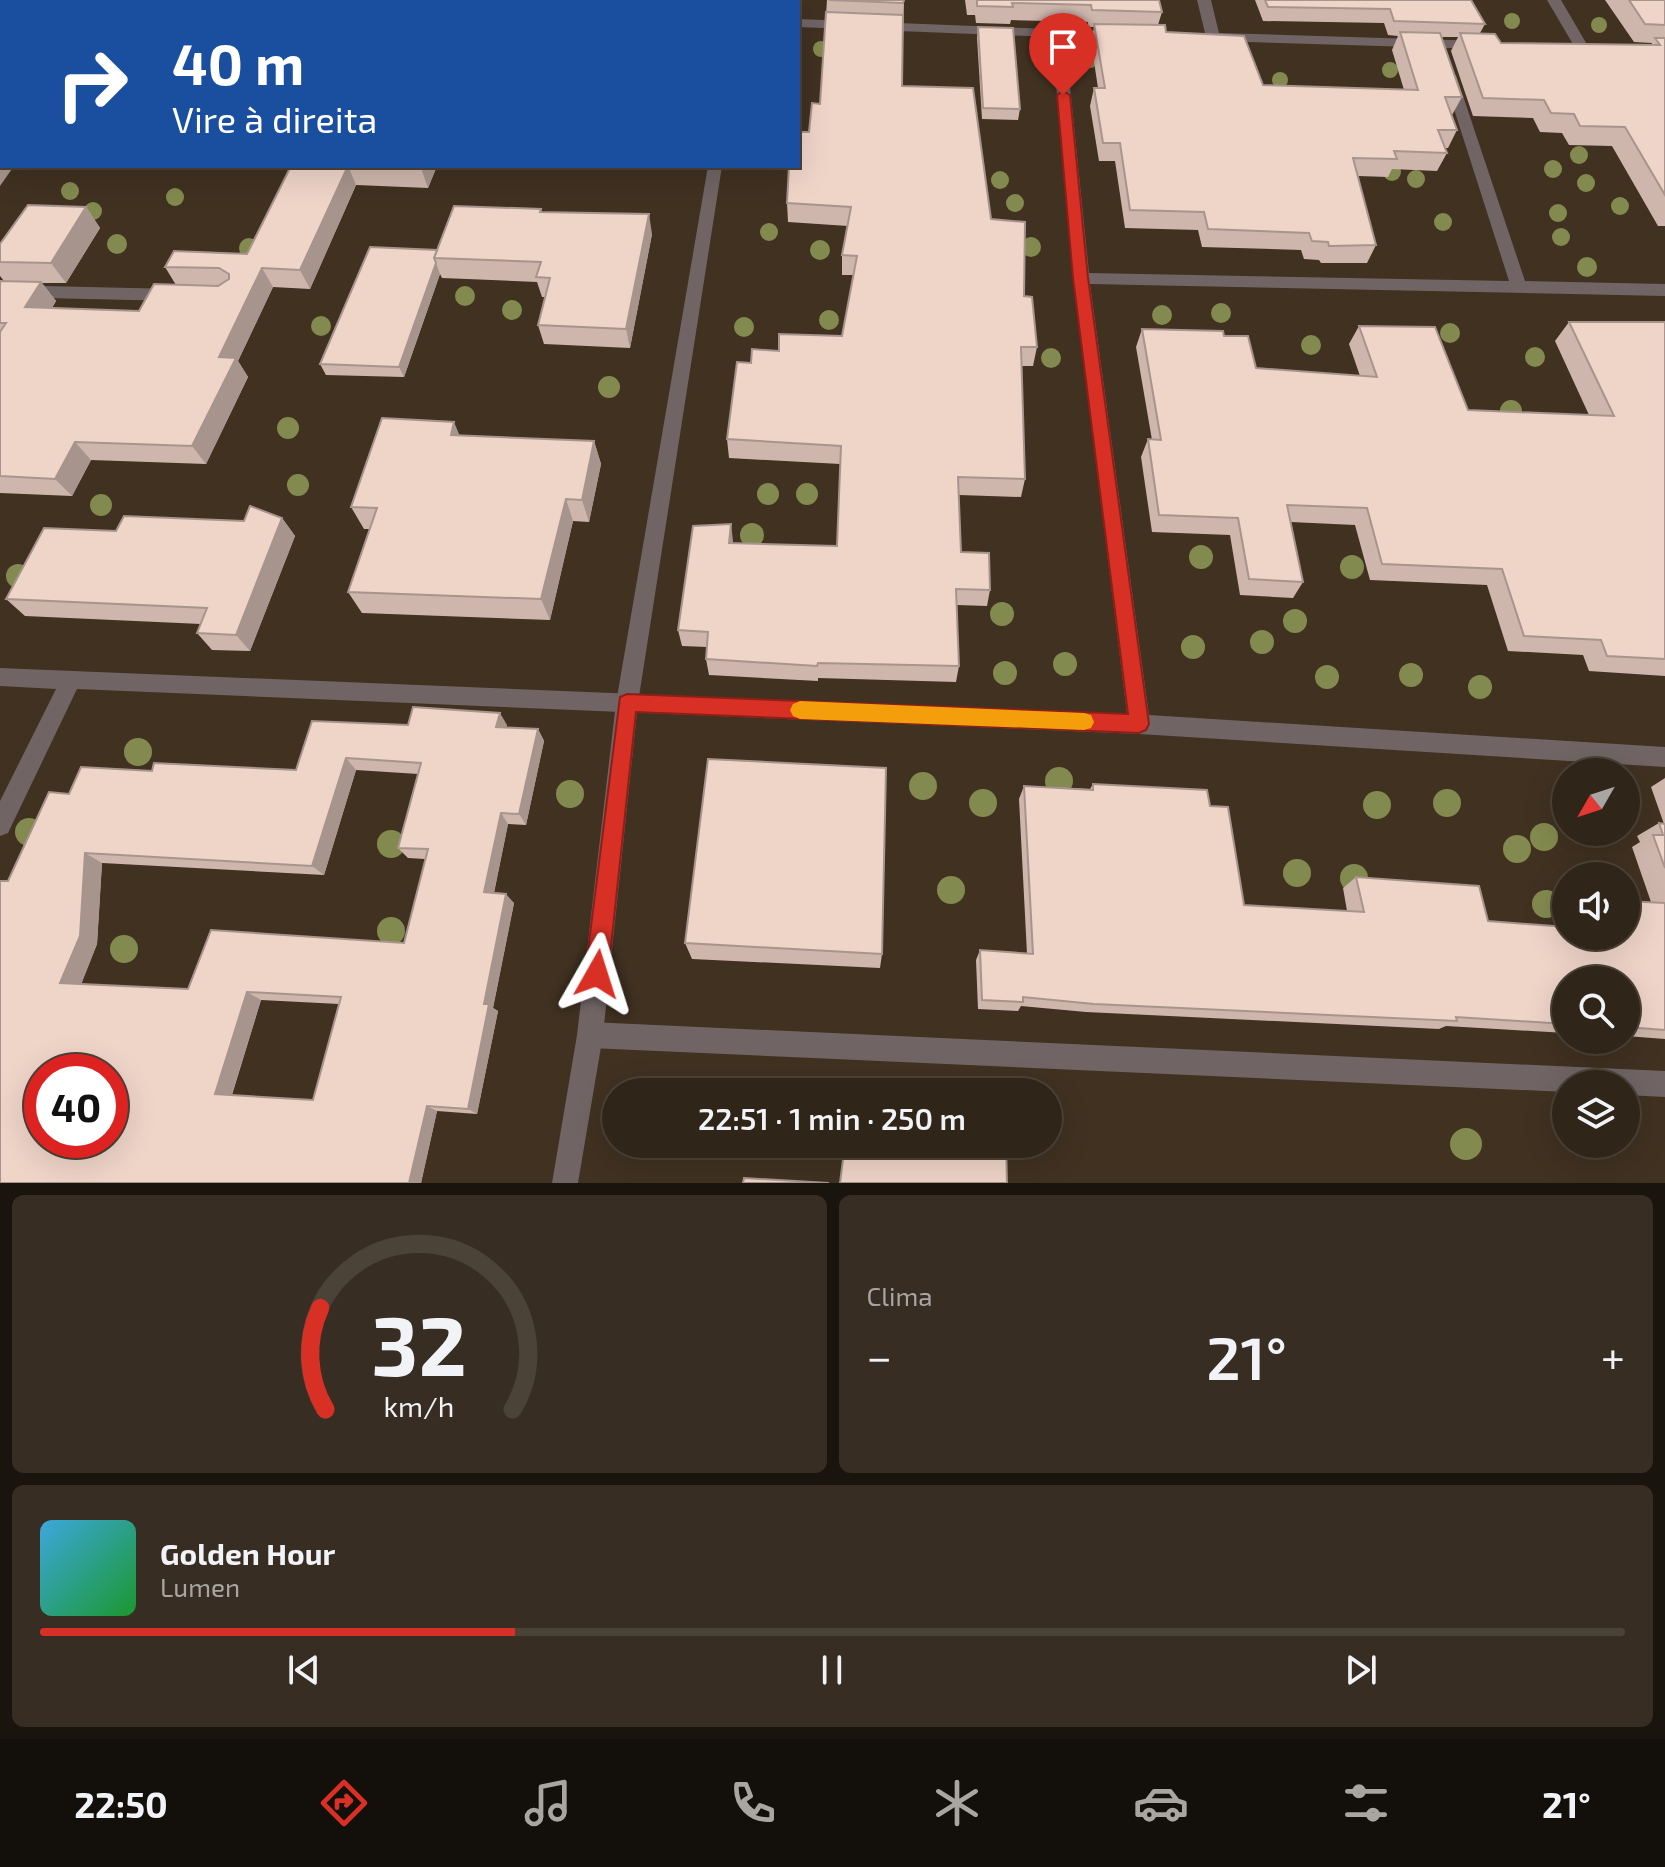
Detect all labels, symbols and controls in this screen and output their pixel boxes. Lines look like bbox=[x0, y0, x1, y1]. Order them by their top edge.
pin bbox=[1029, 13, 1097, 95]
icon: arrive bbox=[1041, 25, 1085, 69]
text: 40 m bbox=[172, 29, 304, 96]
icon: right bbox=[40, 32, 144, 136]
text: Vire à direita bbox=[172, 97, 377, 140]
north arrow bbox=[1552, 758, 1640, 846]
map controls bbox=[1552, 758, 1640, 1158]
button: sound bbox=[1552, 862, 1640, 950]
position arrow bbox=[555, 932, 639, 1016]
button: search bbox=[1552, 966, 1640, 1054]
speed limit sign: 40 bbox=[24, 1054, 128, 1158]
button: layers bbox=[1552, 1070, 1640, 1158]
text: 22:51 · 1 min · 250 m bbox=[698, 1100, 966, 1136]
text: Clima bbox=[867, 1280, 933, 1311]
text: 32 bbox=[372, 1293, 467, 1393]
text: 21° bbox=[1206, 1320, 1287, 1392]
text: − bbox=[867, 1329, 892, 1382]
text: + bbox=[1601, 1329, 1625, 1382]
text: km/h bbox=[384, 1388, 455, 1423]
text: Golden Hour bbox=[160, 1535, 335, 1571]
text: Lumen bbox=[160, 1571, 240, 1602]
icon: previous bbox=[282, 1648, 326, 1692]
icon: pause bbox=[810, 1648, 854, 1692]
icon: next bbox=[1339, 1648, 1383, 1692]
icon: directions bbox=[316, 1775, 372, 1831]
icon: music bbox=[520, 1775, 576, 1831]
icon: phone bbox=[725, 1775, 781, 1831]
icon: climate bbox=[929, 1775, 985, 1831]
icon: car bbox=[1133, 1775, 1189, 1831]
icon: filters bbox=[1338, 1775, 1394, 1831]
text: 22:50 bbox=[74, 1782, 168, 1825]
text: 21° bbox=[1542, 1782, 1591, 1825]

